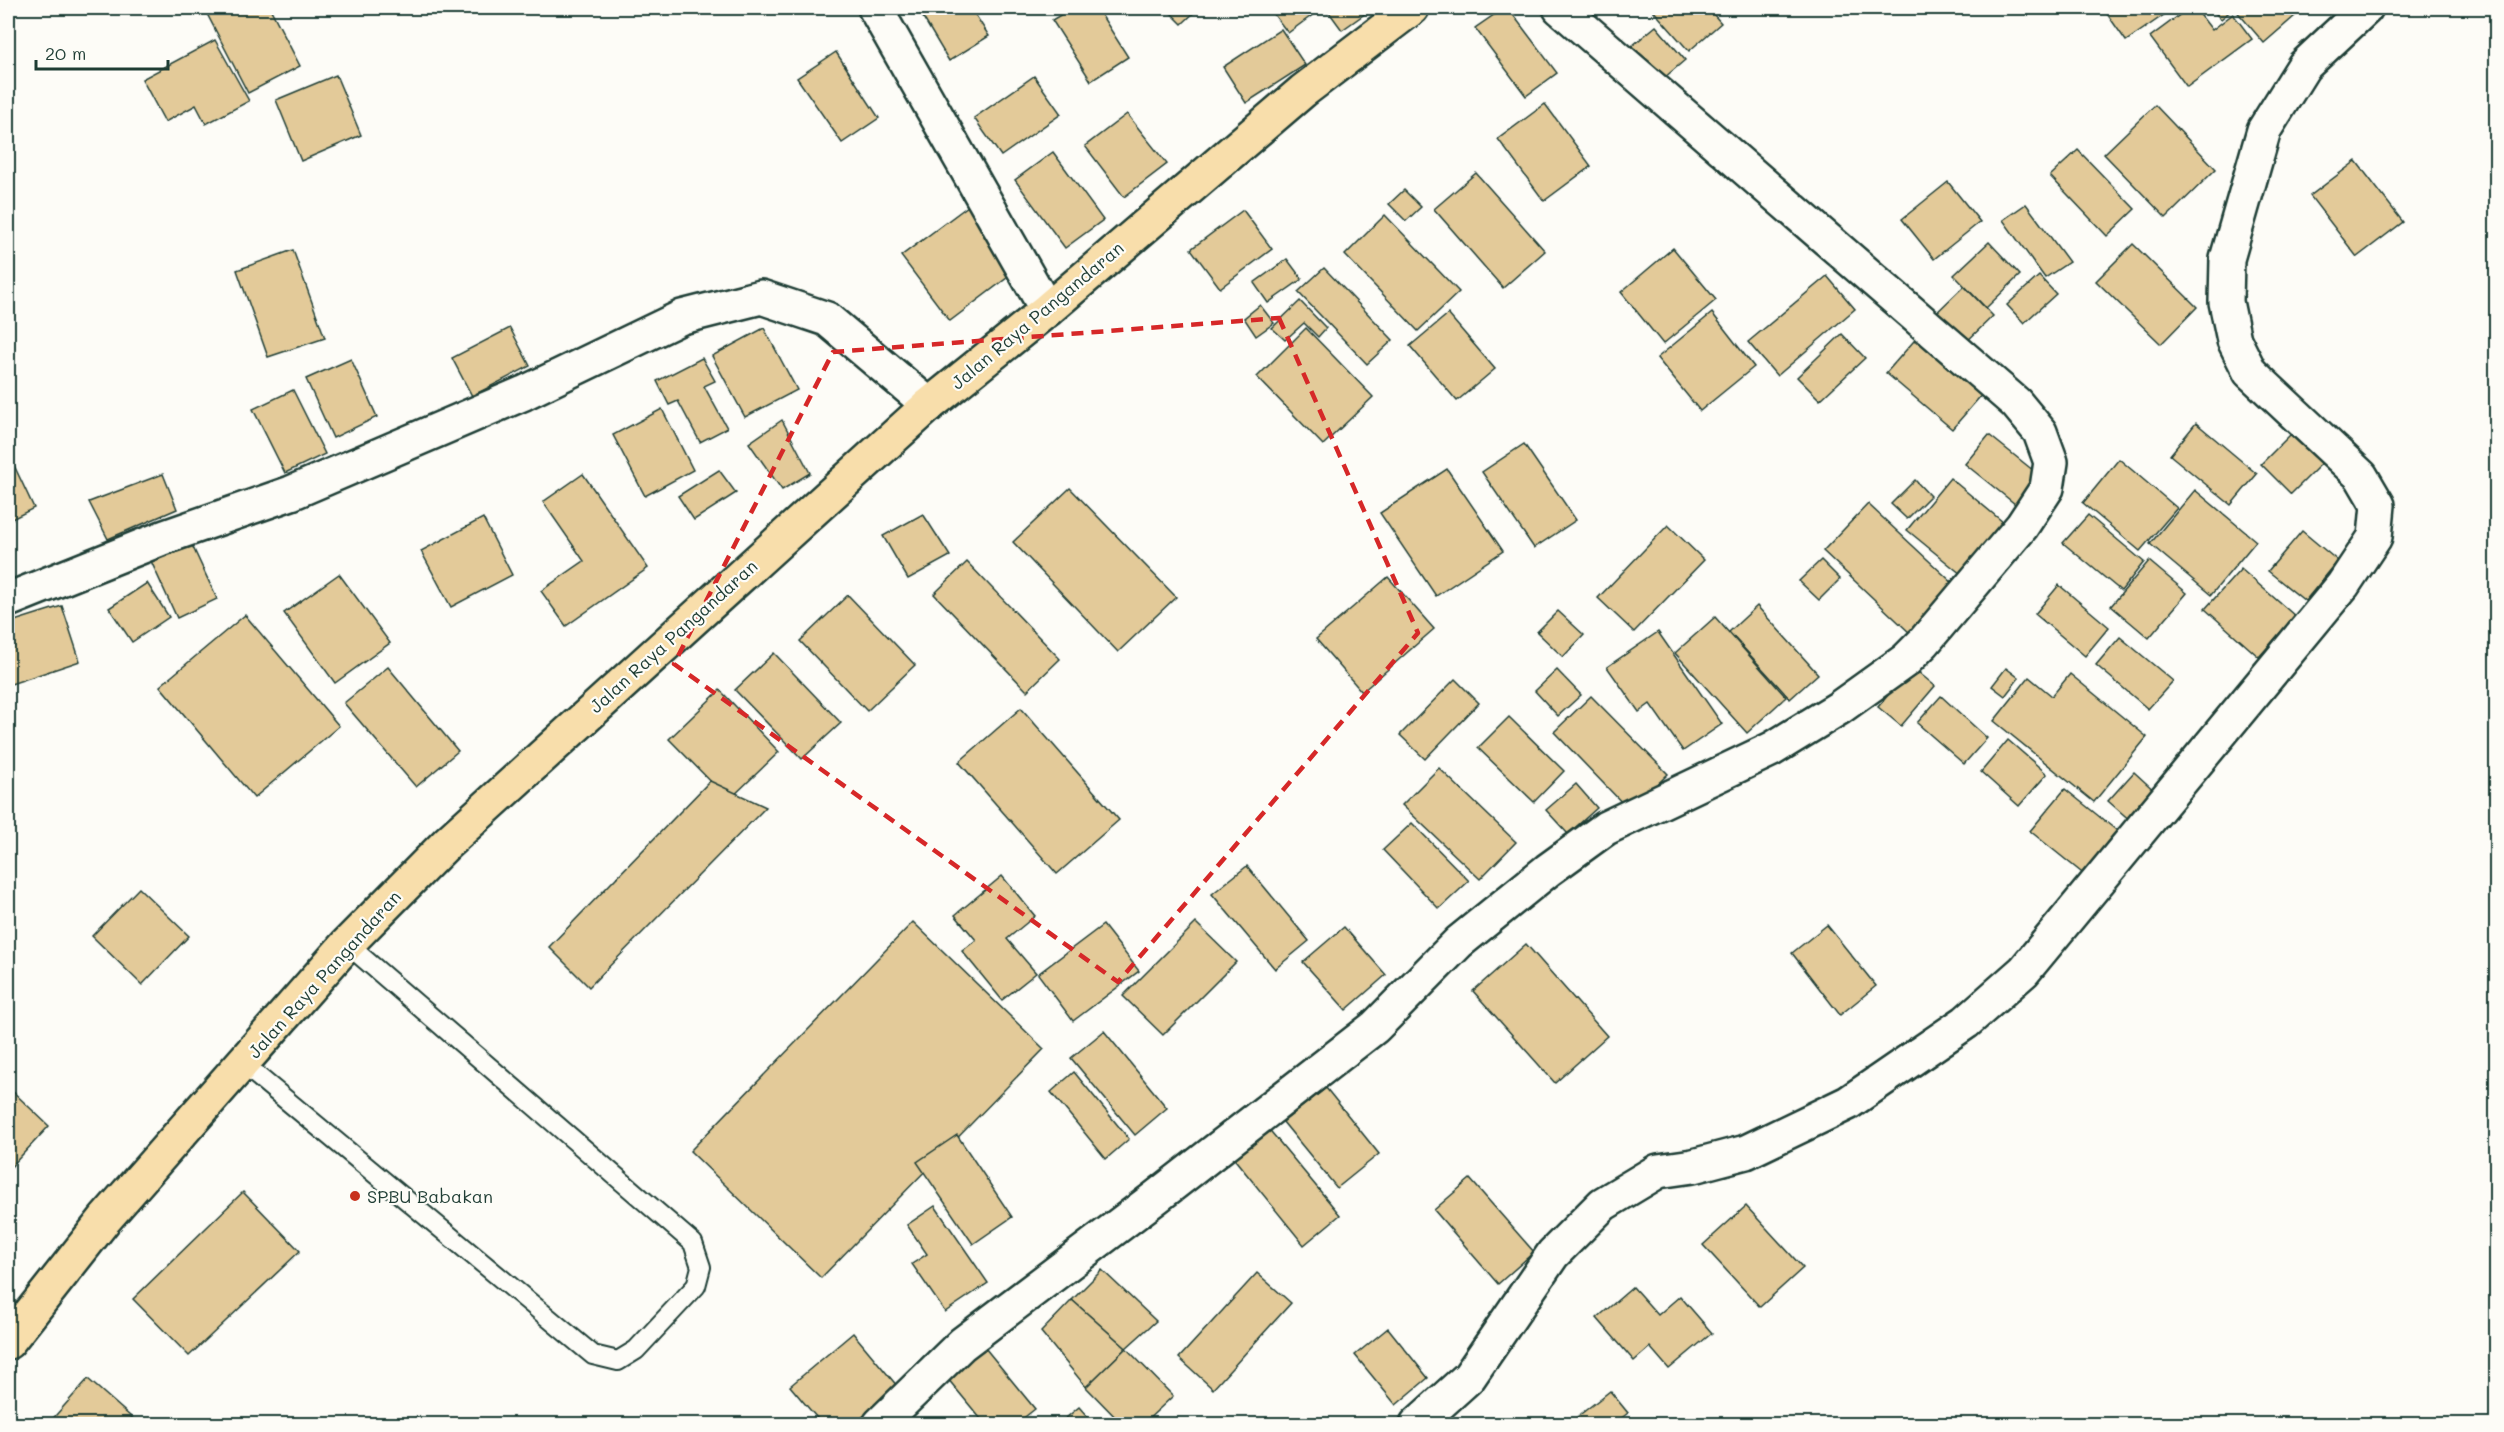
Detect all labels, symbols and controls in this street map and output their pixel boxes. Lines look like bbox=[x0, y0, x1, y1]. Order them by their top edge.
scale bar bbox=[36, 33, 168, 71]
text: 20 m bbox=[45, 41, 86, 65]
street label: Jalan Raya Pangandaran bbox=[946, 236, 1128, 394]
street label: Jalan Raya Pangandaran bbox=[584, 554, 762, 718]
street label: Jalan Raya Pangandaran bbox=[242, 885, 406, 1063]
place label: SPBU Babakan bbox=[367, 1184, 493, 1208]
marker: SPBU Babakan bbox=[348, 1189, 362, 1203]

